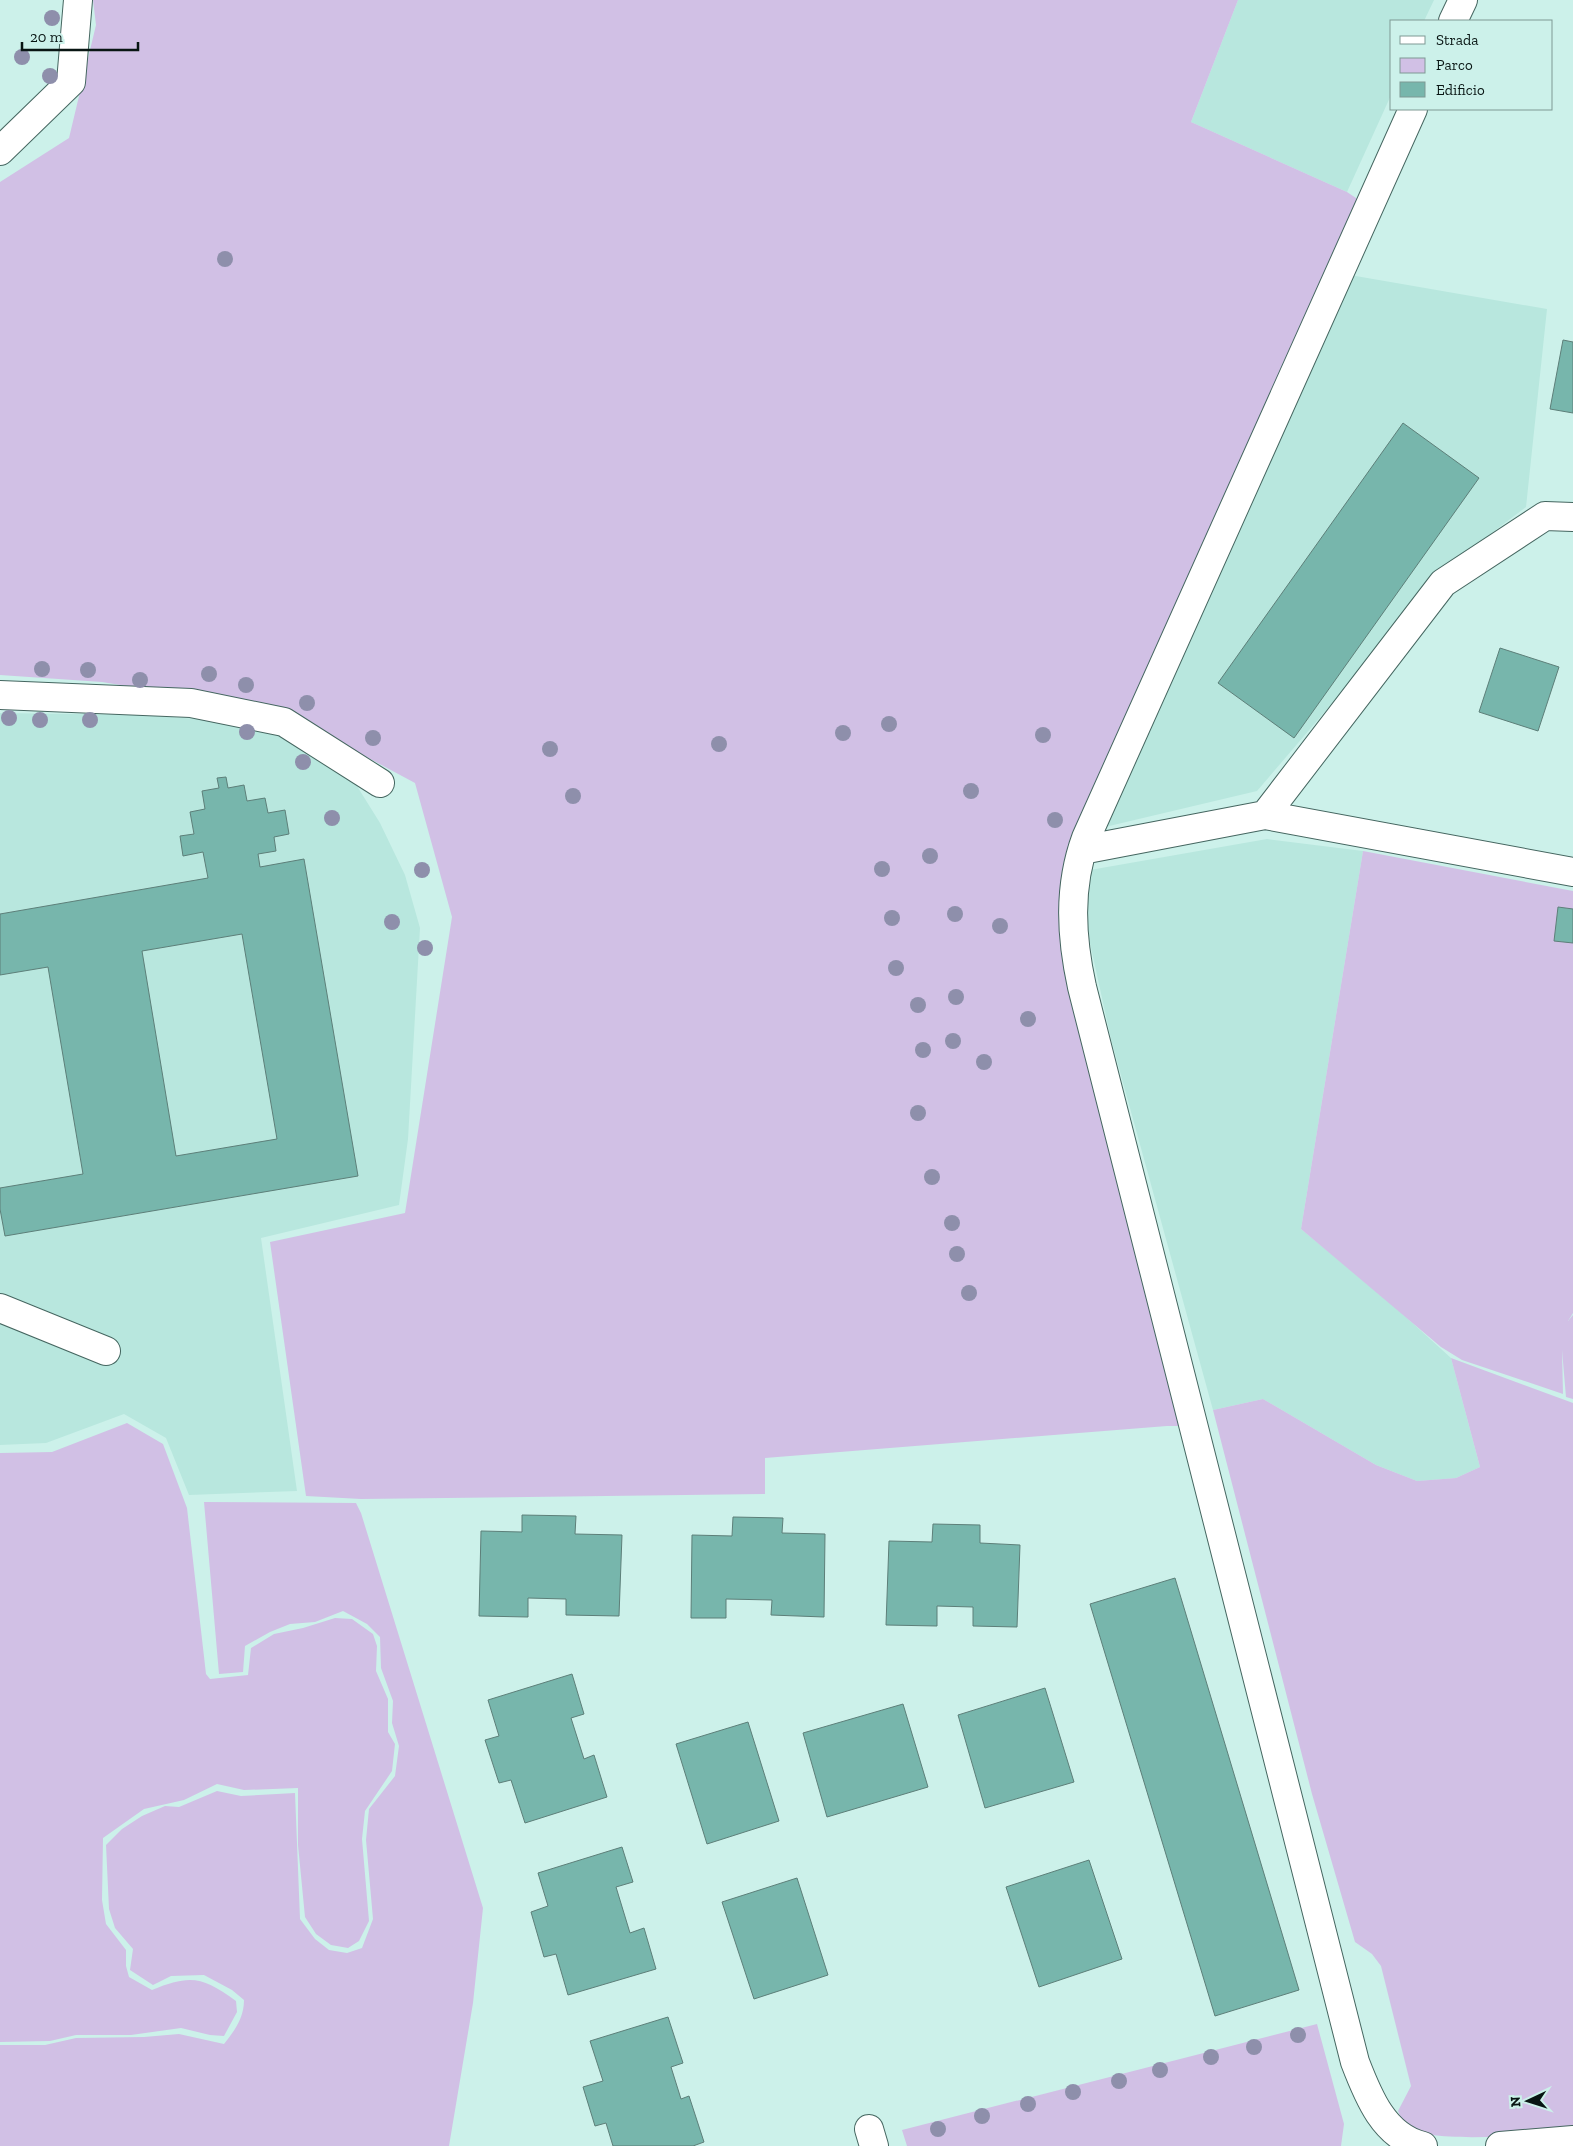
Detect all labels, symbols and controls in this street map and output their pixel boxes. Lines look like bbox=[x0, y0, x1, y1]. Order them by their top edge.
scale bar bbox=[22, 20, 139, 52]
legend bbox=[1390, 20, 1553, 110]
text: 20 m bbox=[30, 28, 63, 46]
text: Strada bbox=[1436, 31, 1479, 49]
text: Parco bbox=[1436, 56, 1473, 74]
text: Edificio bbox=[1436, 81, 1485, 99]
north arrow bbox=[1503, 2076, 1553, 2126]
text: N bbox=[1507, 2096, 1524, 2108]

